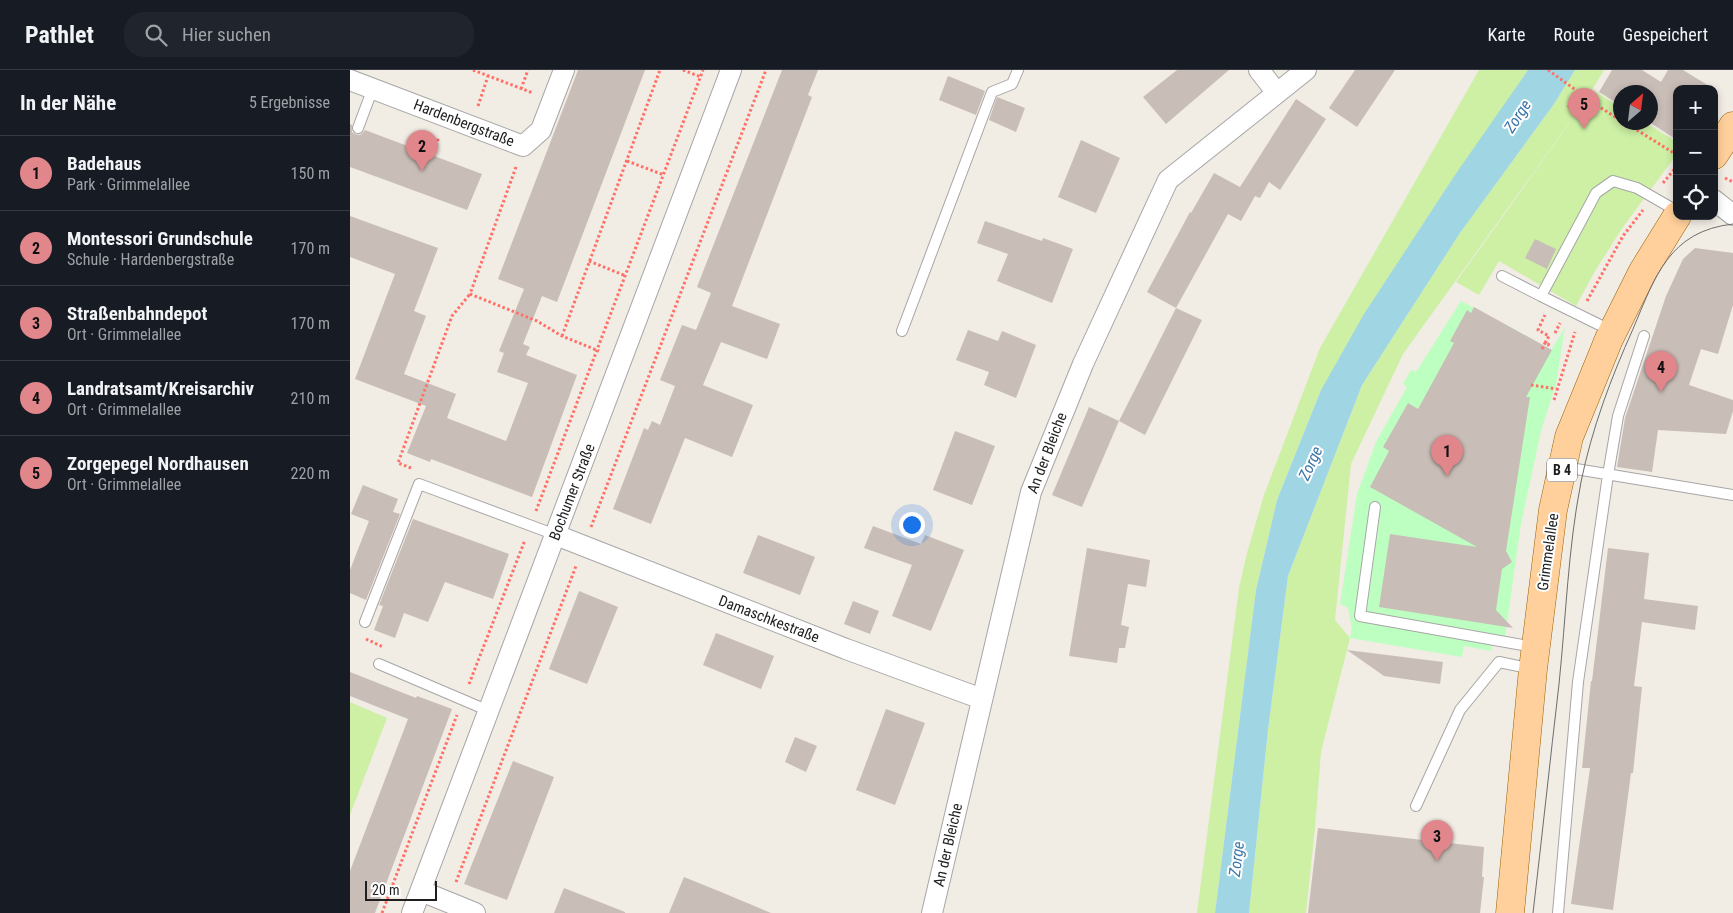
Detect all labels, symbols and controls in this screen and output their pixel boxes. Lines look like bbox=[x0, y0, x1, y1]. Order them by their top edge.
search box bbox=[124, 12, 474, 57]
text: Pathlet bbox=[25, 21, 94, 49]
icon: search bbox=[142, 21, 170, 49]
text: Hier suchen bbox=[182, 23, 271, 46]
text: Karte bbox=[1487, 24, 1526, 45]
text: Route bbox=[1554, 24, 1595, 45]
text: Gespeichert bbox=[1623, 24, 1708, 45]
north arrow bbox=[1613, 85, 1658, 130]
map controls bbox=[1673, 85, 1718, 220]
button: + bbox=[1673, 85, 1718, 130]
pin: 5 bbox=[1568, 88, 1600, 129]
text: In der Nähe bbox=[20, 91, 116, 115]
text: 5 Ergebnisse bbox=[249, 93, 330, 112]
street label: Hardenbergstraße bbox=[411, 96, 517, 150]
water label: Zorge bbox=[1499, 96, 1535, 137]
pin: 2 bbox=[406, 130, 438, 171]
button: − bbox=[1673, 130, 1718, 175]
text: Badehaus bbox=[67, 152, 141, 175]
text: 1 bbox=[32, 164, 40, 183]
text: 150 m bbox=[291, 164, 330, 183]
text: Park · Grimmelallee bbox=[67, 175, 190, 194]
button: locate bbox=[1673, 175, 1718, 220]
text: Montessori Grundschule bbox=[67, 227, 253, 250]
text: 2 bbox=[32, 239, 40, 258]
text: 170 m bbox=[291, 239, 330, 258]
text: Schule · Hardenbergstraße bbox=[67, 250, 234, 269]
text: Straßenbahndepot bbox=[67, 302, 207, 325]
text: 3 bbox=[32, 314, 40, 333]
text: 170 m bbox=[291, 314, 330, 333]
text: Ort · Grimmelallee bbox=[67, 325, 181, 344]
pin: 4 bbox=[1645, 351, 1677, 392]
text: Landratsamt/Kreisarchiv bbox=[67, 377, 254, 400]
text: 4 bbox=[32, 389, 40, 408]
text: 210 m bbox=[291, 389, 330, 408]
text: Ort · Grimmelallee bbox=[67, 400, 181, 419]
street label: An der Bleiche bbox=[1023, 410, 1071, 496]
pin: 1 bbox=[1431, 435, 1463, 476]
street label: Bochumer Straße bbox=[545, 441, 599, 543]
water label: Zorge bbox=[1294, 443, 1327, 484]
text: Zorgepegel Nordhausen bbox=[67, 452, 249, 475]
road number: B 4 bbox=[1547, 458, 1577, 482]
text: 5 bbox=[32, 464, 40, 483]
text: 220 m bbox=[291, 464, 330, 483]
text: Ort · Grimmelallee bbox=[67, 475, 181, 494]
your location bbox=[899, 512, 925, 538]
street label: Grimmelallee bbox=[1534, 512, 1562, 592]
street label: Damaschkestraße bbox=[716, 592, 822, 646]
street label: An der Bleiche bbox=[930, 801, 966, 889]
pin: 3 bbox=[1421, 820, 1453, 861]
water label: Zorge bbox=[1225, 840, 1248, 879]
scale bar bbox=[365, 878, 438, 901]
text: 20 m bbox=[372, 882, 400, 898]

